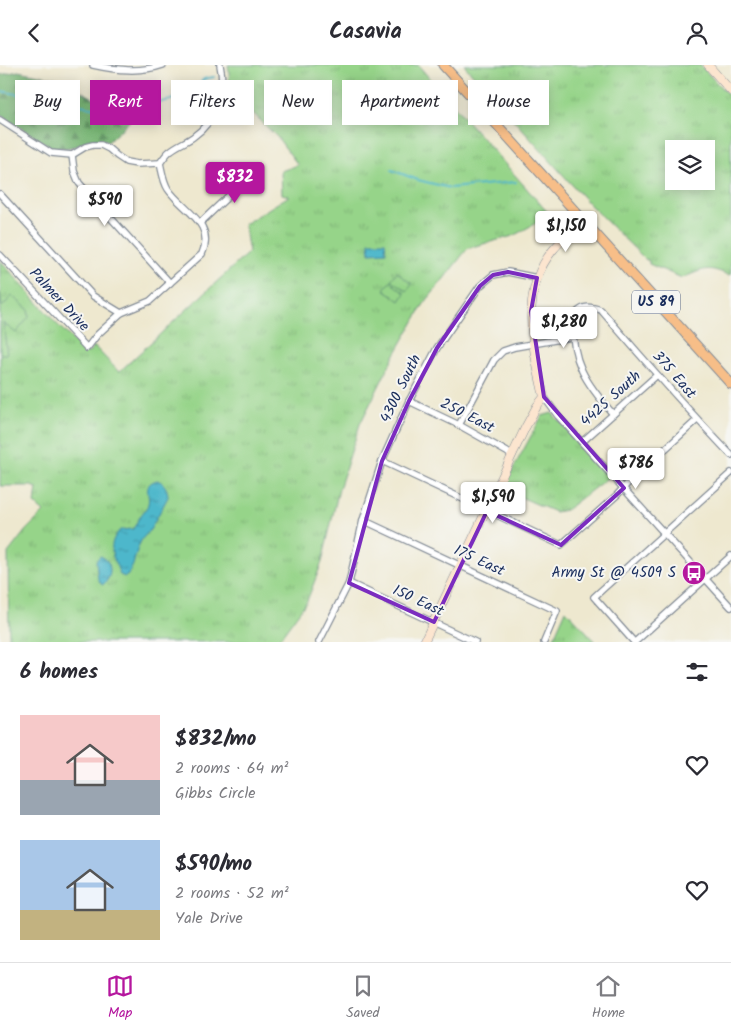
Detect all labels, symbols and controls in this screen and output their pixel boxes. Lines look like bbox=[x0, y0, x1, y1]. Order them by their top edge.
text: Casavia bbox=[329, 15, 402, 50]
icon: back bbox=[20, 19, 48, 47]
icon: person bbox=[683, 19, 711, 47]
chip: Buy bbox=[15, 80, 80, 125]
chip: Rent bbox=[90, 80, 161, 125]
chip: Filters bbox=[171, 80, 254, 125]
chip: New bbox=[264, 80, 332, 125]
chip: Apartment bbox=[342, 80, 458, 125]
chip: House bbox=[468, 80, 549, 125]
map controls bbox=[665, 140, 715, 190]
button: layers bbox=[665, 140, 715, 190]
pin: $832 bbox=[205, 161, 265, 204]
text: $832 bbox=[217, 165, 254, 190]
pin: $590 bbox=[75, 185, 135, 227]
text: $590 bbox=[88, 188, 122, 213]
pin: $1,150 bbox=[525, 211, 607, 253]
text: $1,150 bbox=[546, 214, 586, 239]
street label: Palmer Drive bbox=[23, 263, 95, 338]
road number: US 89 bbox=[632, 291, 680, 313]
pin: $1,280 bbox=[523, 307, 605, 349]
text: $1,280 bbox=[541, 310, 587, 335]
street label: 375 East bbox=[646, 345, 702, 405]
street label: 4300 South bbox=[374, 351, 428, 427]
street label: 4425 South bbox=[575, 365, 647, 433]
street label: 250 East bbox=[436, 392, 499, 440]
pin: $786 bbox=[606, 447, 666, 490]
text: $786 bbox=[618, 451, 654, 476]
pin: $1,590 bbox=[452, 481, 534, 524]
text: $1,590 bbox=[472, 485, 514, 510]
street label: 175 East bbox=[450, 539, 509, 583]
bus stop icon: Army St @ 4509 S bbox=[681, 560, 707, 586]
place label: Army St @ 4509 S bbox=[552, 561, 676, 585]
street label: 150 East bbox=[388, 579, 448, 623]
text: 6 homes bbox=[20, 656, 98, 689]
icon: filters bbox=[683, 658, 711, 686]
text: $832/mo bbox=[175, 723, 256, 756]
icon: home bbox=[60, 735, 120, 795]
icon: heart bbox=[683, 751, 711, 779]
text: 2 rooms · 64 m² bbox=[175, 756, 288, 781]
text: Gibbs Circle bbox=[175, 781, 256, 806]
text: $590/mo bbox=[175, 848, 252, 881]
icon: home bbox=[60, 860, 120, 920]
icon: heart bbox=[683, 876, 711, 904]
text: 2 rooms · 52 m² bbox=[175, 881, 289, 906]
text: Yale Drive bbox=[175, 906, 243, 931]
tab: Map bbox=[106, 972, 134, 1024]
tab: Saved bbox=[346, 972, 380, 1024]
tab: Home bbox=[592, 972, 625, 1024]

